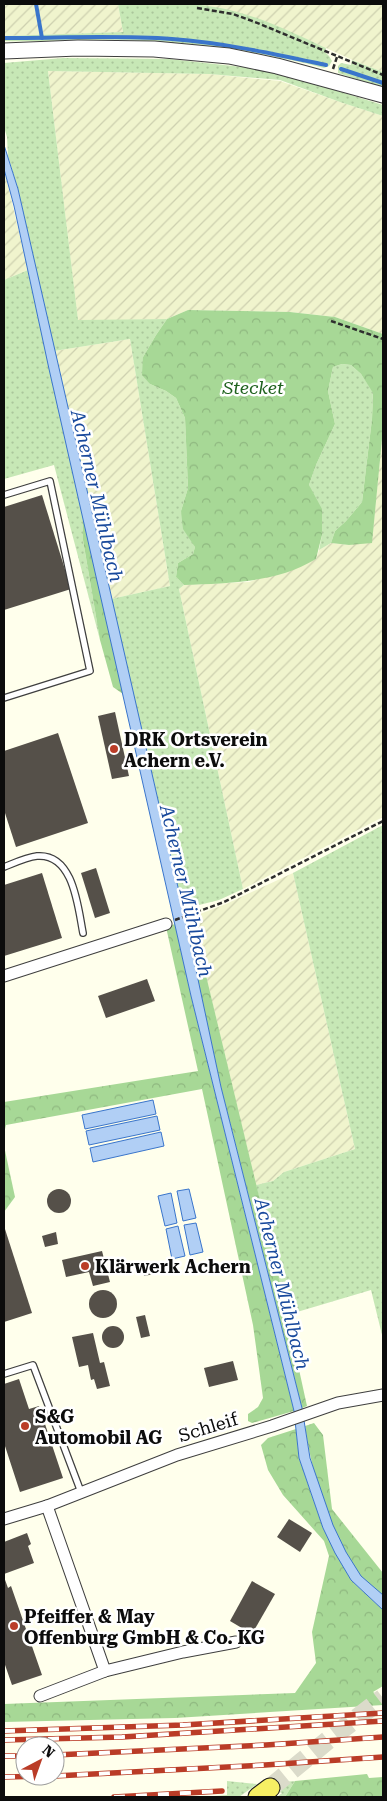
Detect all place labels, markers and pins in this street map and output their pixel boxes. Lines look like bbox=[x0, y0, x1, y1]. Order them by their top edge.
place label: DRK Ortsverein Achern e.V. bbox=[124, 729, 268, 771]
marker: DRK Ortsverein Achern e.V. bbox=[108, 743, 120, 755]
place label: Klärwerk Achern bbox=[95, 1256, 251, 1277]
marker: Klärwerk Achern bbox=[79, 1260, 91, 1272]
place label: S&G Automobil AG bbox=[35, 1406, 162, 1448]
marker: S&G Automobil AG bbox=[19, 1420, 31, 1432]
place label: Pfeiffer & May Offenburg GmbH & Co. KG bbox=[24, 1606, 265, 1648]
marker: Pfeiffer & May Offenburg GmbH & Co. KG bbox=[8, 1620, 20, 1632]

